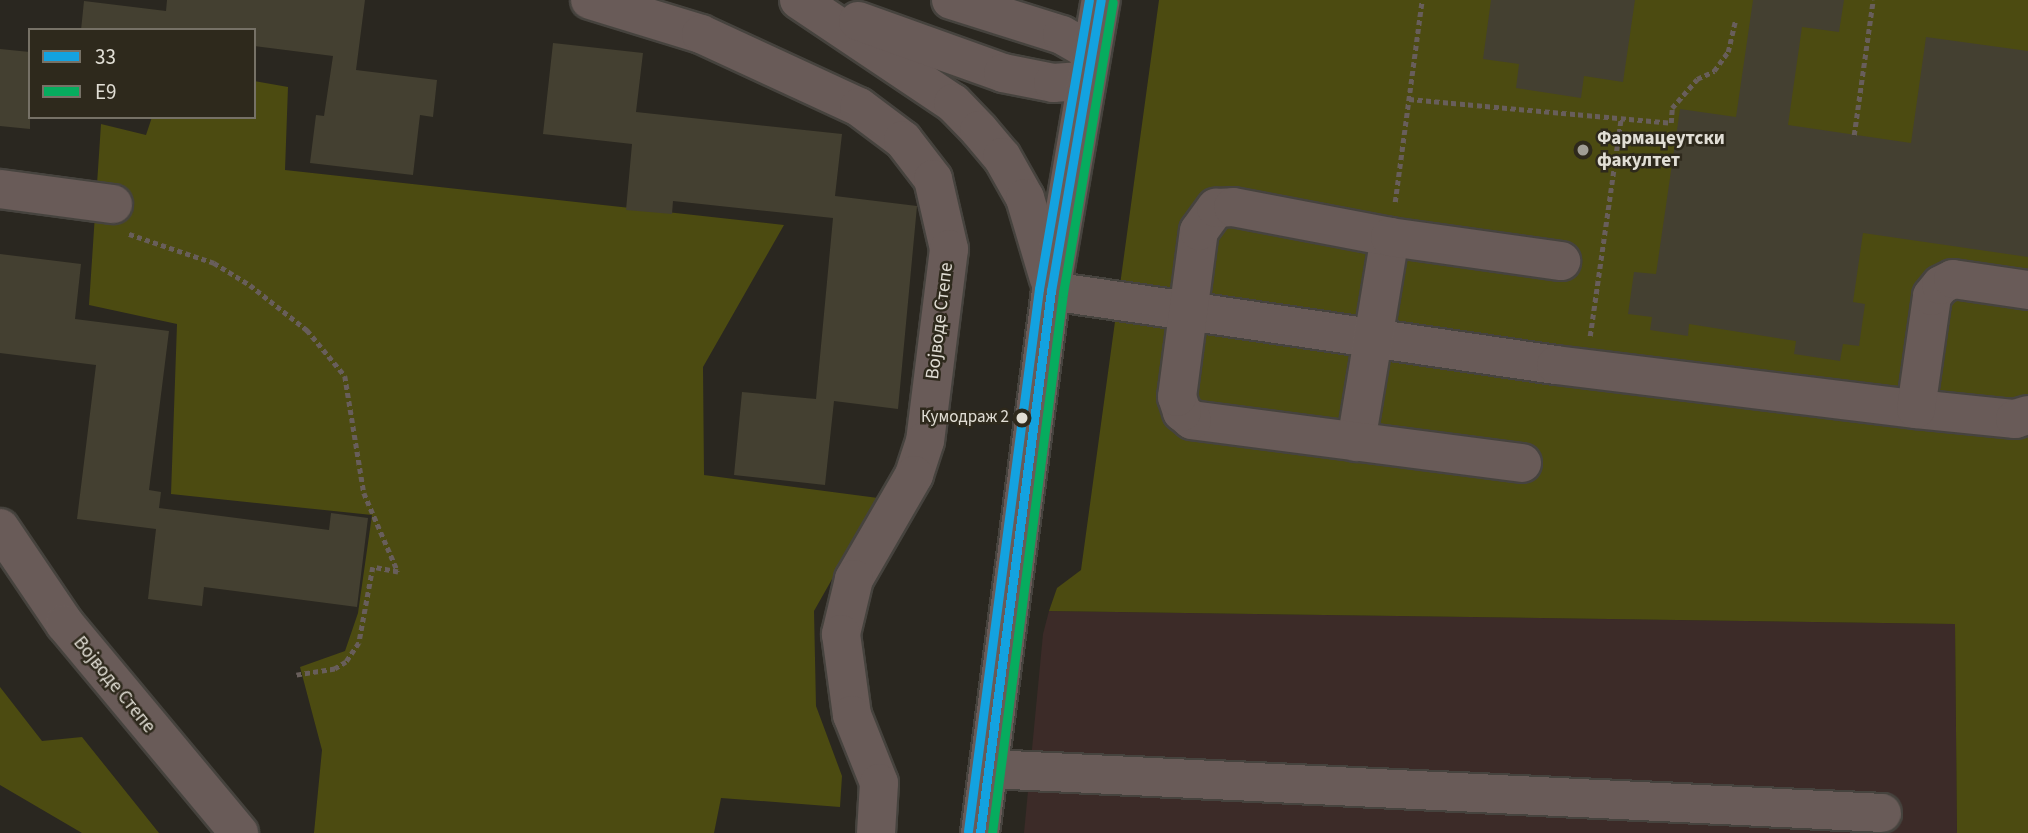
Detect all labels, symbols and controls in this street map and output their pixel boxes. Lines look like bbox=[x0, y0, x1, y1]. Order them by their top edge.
legend bbox=[28, 28, 256, 119]
text: 33 bbox=[95, 42, 116, 72]
text: E9 bbox=[95, 77, 117, 107]
place label: Фармацеутски факултет bbox=[1597, 128, 1725, 172]
marker: Фармацеутски факултет bbox=[1575, 142, 1591, 158]
street label: Војводе Степе bbox=[922, 261, 958, 381]
place label: Кумодраж 2 bbox=[921, 408, 1009, 428]
marker: Кумодраж 2 bbox=[1015, 411, 1029, 425]
street label: Војводе Степе bbox=[68, 632, 160, 738]

